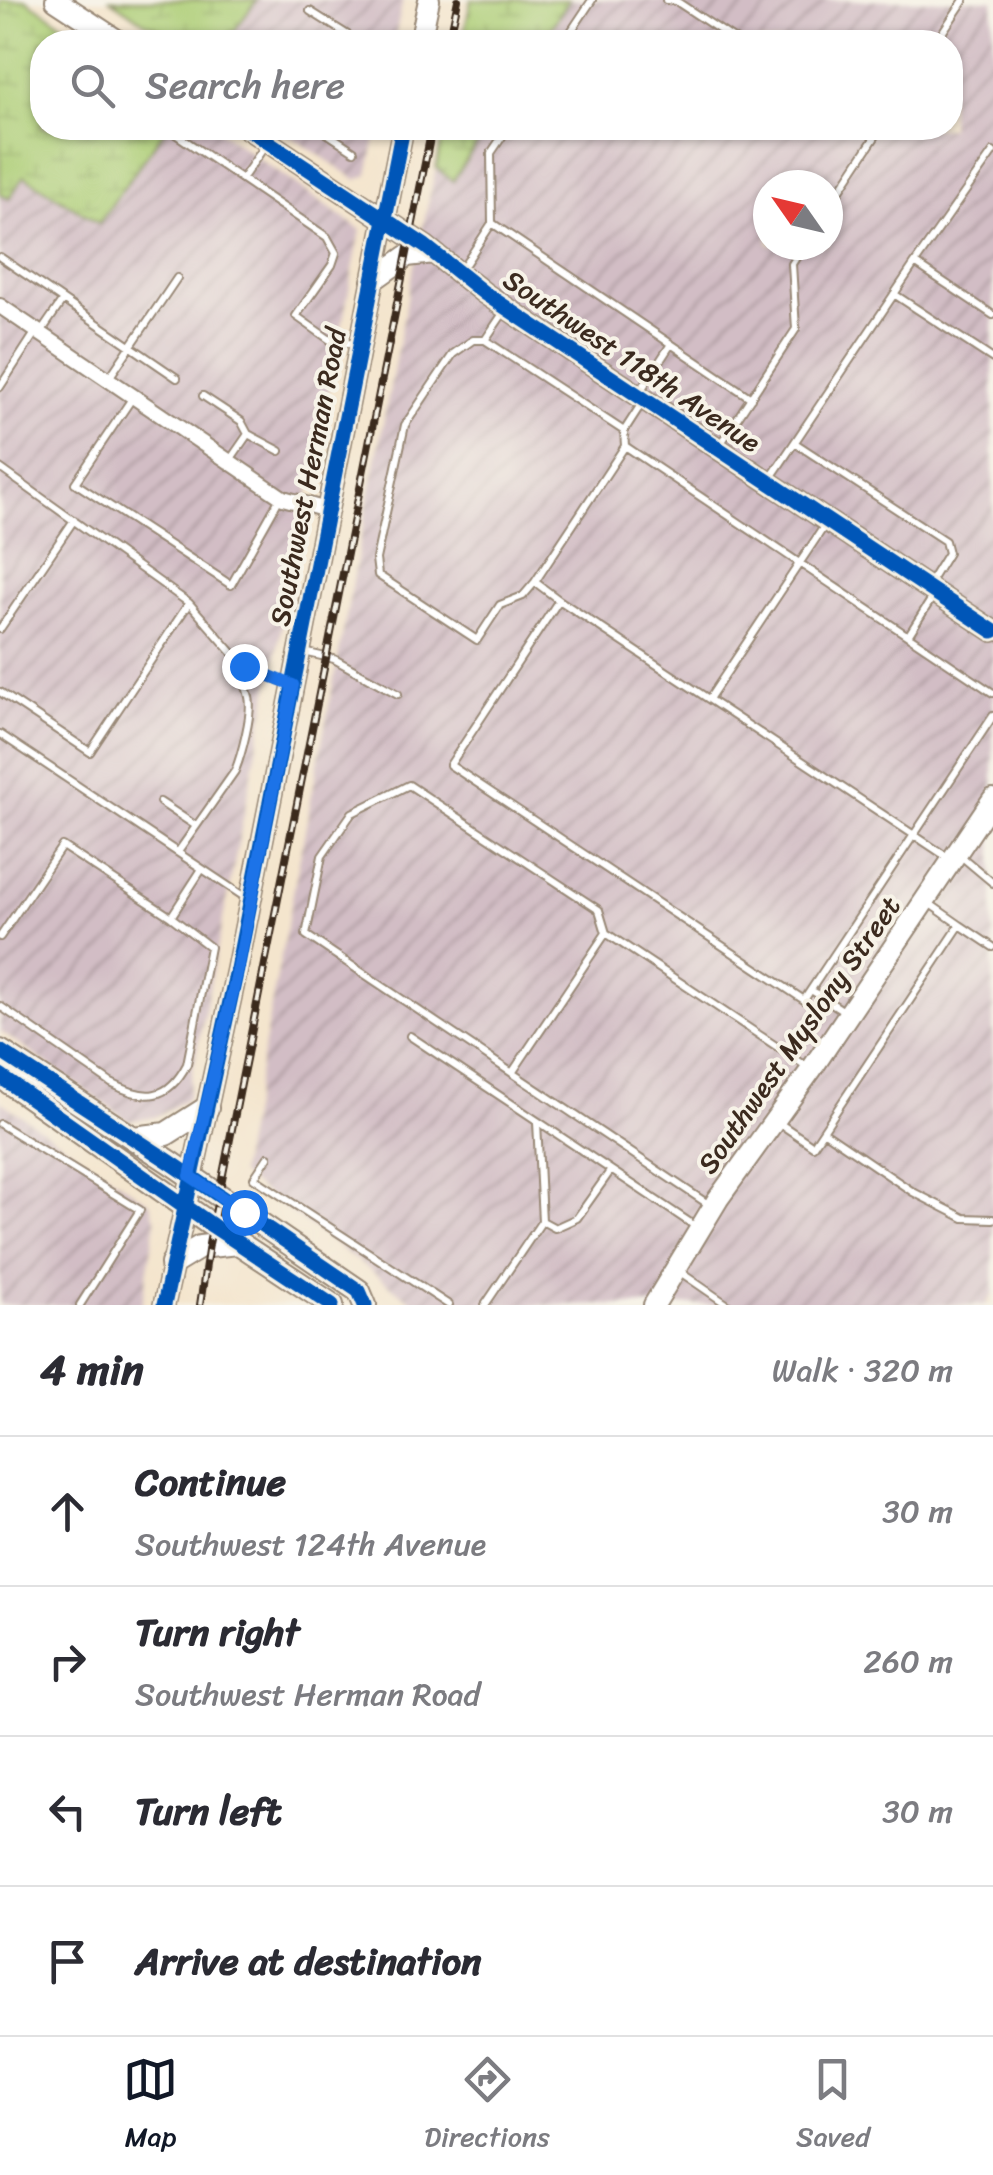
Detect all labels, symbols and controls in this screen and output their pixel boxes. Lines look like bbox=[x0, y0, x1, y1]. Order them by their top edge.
search box bbox=[30, 30, 963, 140]
text: Search here bbox=[145, 52, 345, 119]
icon: search bbox=[65, 58, 120, 113]
north arrow bbox=[753, 170, 843, 260]
street label: Southwest 118th Avenue bbox=[493, 256, 771, 466]
street label: Southwest Herman Road bbox=[255, 322, 361, 630]
route end bbox=[222, 644, 268, 690]
street label: Southwest Myslony Street bbox=[684, 886, 914, 1184]
route start bbox=[222, 1190, 268, 1236]
text: 4 min bbox=[40, 1333, 144, 1407]
text: Walk · 320 m bbox=[772, 1342, 953, 1399]
text: Continue bbox=[135, 1449, 286, 1516]
text: 30 m bbox=[882, 1483, 953, 1540]
icon: ahead bbox=[40, 1484, 95, 1539]
text: Southwest 124th Avenue bbox=[135, 1516, 486, 1573]
text: Turn right bbox=[135, 1599, 300, 1666]
text: 260 m bbox=[863, 1633, 953, 1690]
icon: right bbox=[40, 1634, 95, 1689]
text: Southwest Herman Road bbox=[135, 1666, 480, 1723]
text: Turn left bbox=[135, 1778, 281, 1845]
text: 30 m bbox=[882, 1783, 953, 1840]
icon: left bbox=[40, 1784, 95, 1839]
text: Arrive at destination bbox=[135, 1928, 482, 1995]
icon: arrive bbox=[40, 1934, 95, 1989]
tab: Map bbox=[123, 2052, 178, 2161]
tab: Directions bbox=[424, 2052, 550, 2161]
tab: Saved bbox=[796, 2052, 870, 2161]

